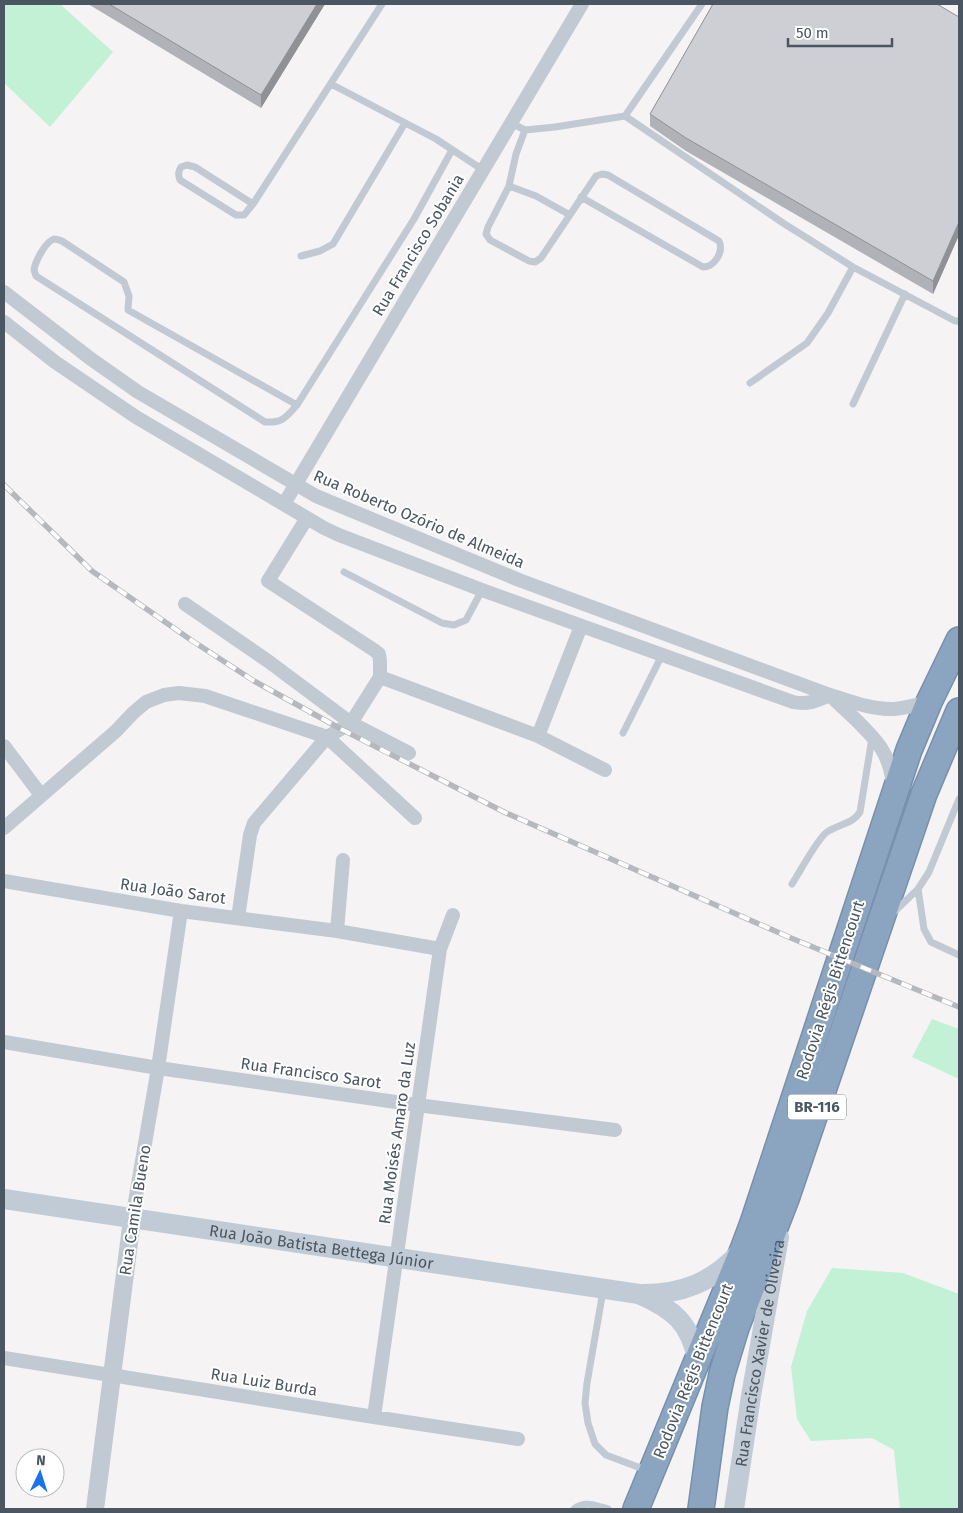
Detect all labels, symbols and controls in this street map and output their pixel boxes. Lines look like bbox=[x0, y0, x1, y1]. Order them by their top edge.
scale bar bbox=[788, 15, 892, 47]
text: 50 m bbox=[796, 24, 829, 42]
street label: Rua Francisco Sobania bbox=[368, 171, 468, 319]
street label: Rua Roberto Ozório de Almeida bbox=[311, 466, 527, 572]
street label: Rua João Sarot bbox=[119, 874, 227, 908]
street label: Rodovia Régis Bittencourt bbox=[792, 898, 868, 1082]
street label: Rua Moisés Amaro da Luz bbox=[375, 1041, 419, 1225]
street label: Rua Francisco Sarot bbox=[240, 1054, 383, 1092]
road number: BR-116 bbox=[788, 1094, 846, 1120]
street label: Rua Camila Bueno bbox=[115, 1143, 155, 1277]
street label: Rua João Batista Bettega Júnior bbox=[208, 1220, 436, 1273]
street label: Rua Francisco Xavier de Oliveira bbox=[731, 1238, 788, 1468]
street label: Rodovia Régis Bittencourt bbox=[649, 1280, 737, 1461]
street label: Rua Luiz Burda bbox=[209, 1364, 319, 1400]
north arrow bbox=[15, 1448, 65, 1498]
text: N bbox=[36, 1452, 46, 1469]

